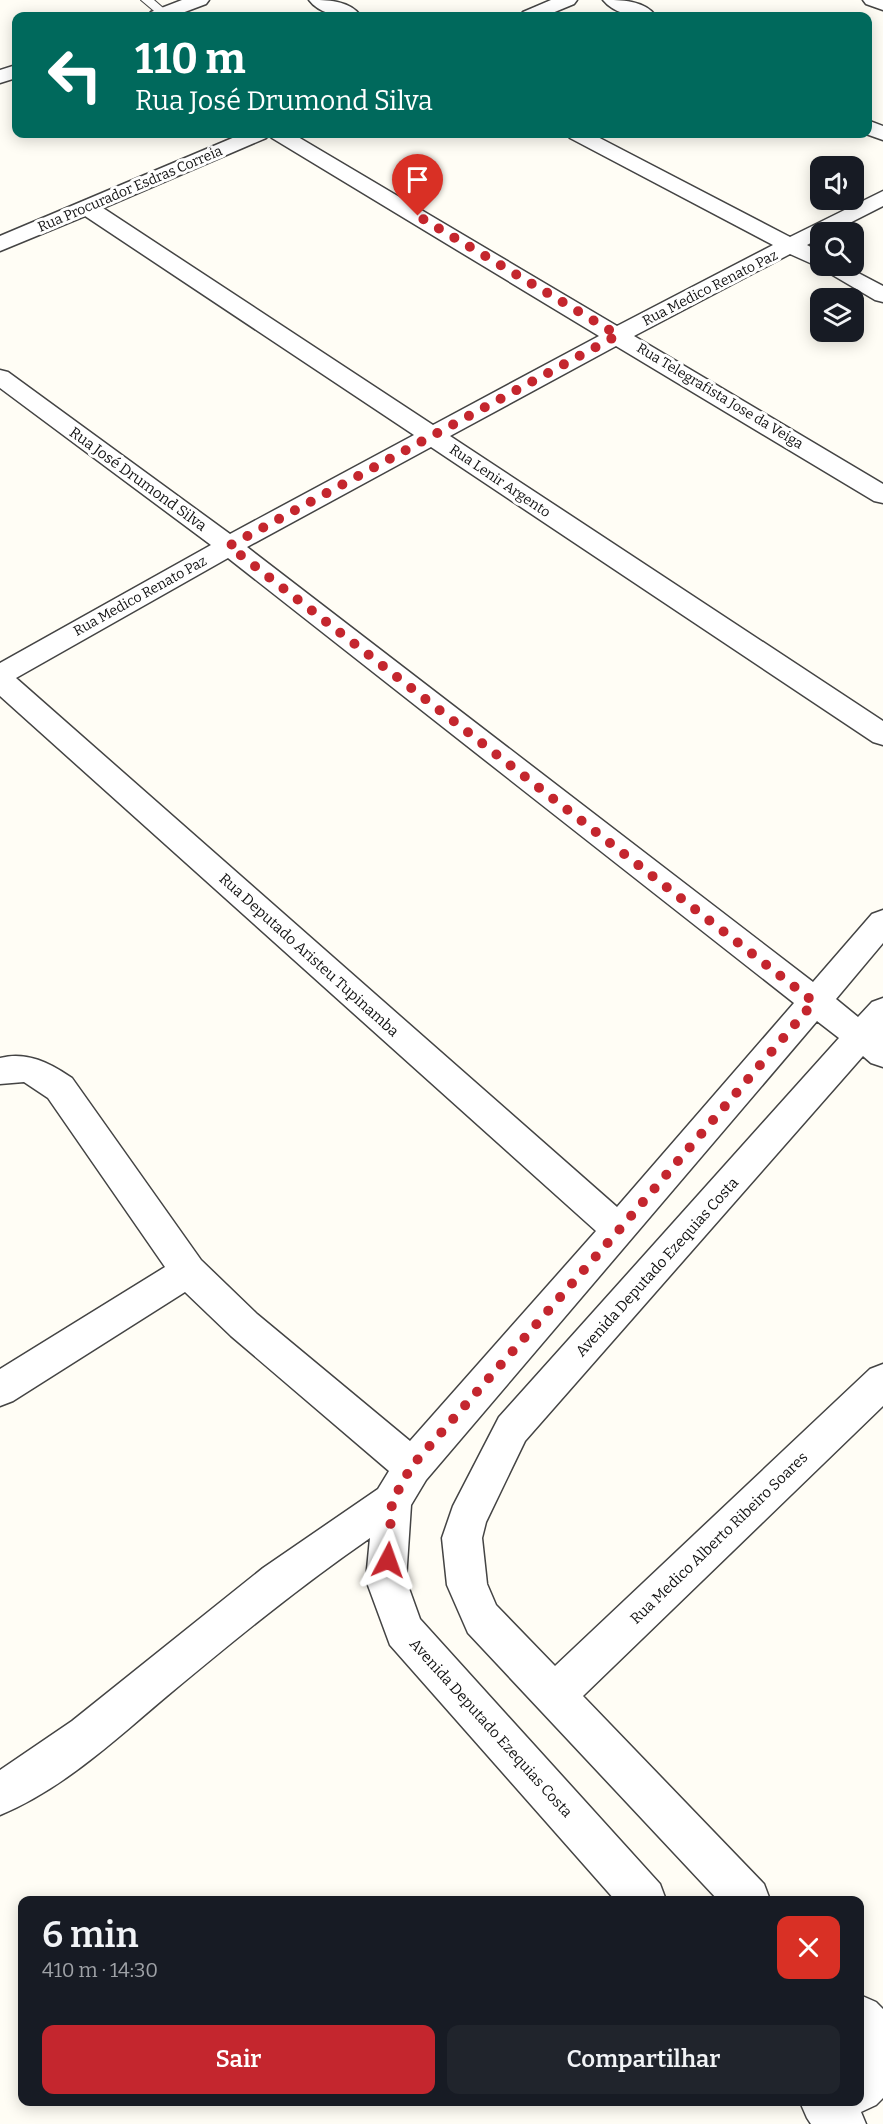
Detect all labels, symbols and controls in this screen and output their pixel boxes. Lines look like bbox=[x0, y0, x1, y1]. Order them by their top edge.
text: 110 m bbox=[135, 34, 246, 84]
icon: left bbox=[36, 36, 114, 114]
text: Rua José Drumond Silva bbox=[135, 85, 433, 117]
street label: Rua Procurador Esdras Correia bbox=[35, 142, 225, 236]
pin bbox=[392, 154, 443, 216]
map controls bbox=[810, 156, 864, 342]
button: sound bbox=[810, 156, 864, 210]
icon: arrive bbox=[401, 163, 434, 196]
button: search bbox=[810, 222, 864, 276]
street label: Rua Medico Renato Paz bbox=[640, 246, 781, 330]
button: layers bbox=[810, 288, 864, 342]
street label: Rua Telegrafista Jose da Veiga bbox=[634, 339, 807, 453]
street label: Rua José Drumond Silva bbox=[66, 423, 210, 535]
street label: Rua Lenir Argento bbox=[446, 441, 554, 521]
street label: Rua Medico Renato Paz bbox=[71, 552, 210, 640]
street label: Rua Deputado Aristeu Tupinamba bbox=[215, 870, 403, 1040]
street label: Avenida Deputado Ezequias Costa bbox=[572, 1174, 742, 1360]
street label: Rua Medico Alberto Ribeiro Soares bbox=[627, 1448, 811, 1628]
position arrow bbox=[356, 1528, 420, 1592]
street label: Avenida Deputado Ezequias Costa bbox=[406, 1635, 576, 1821]
text: 6 min bbox=[42, 1913, 139, 1957]
button: close bbox=[777, 1916, 840, 1979]
text: 410 m · 14:30 bbox=[42, 1958, 158, 1982]
button: Sair bbox=[42, 2025, 435, 2094]
button: Compartilhar bbox=[447, 2025, 840, 2094]

